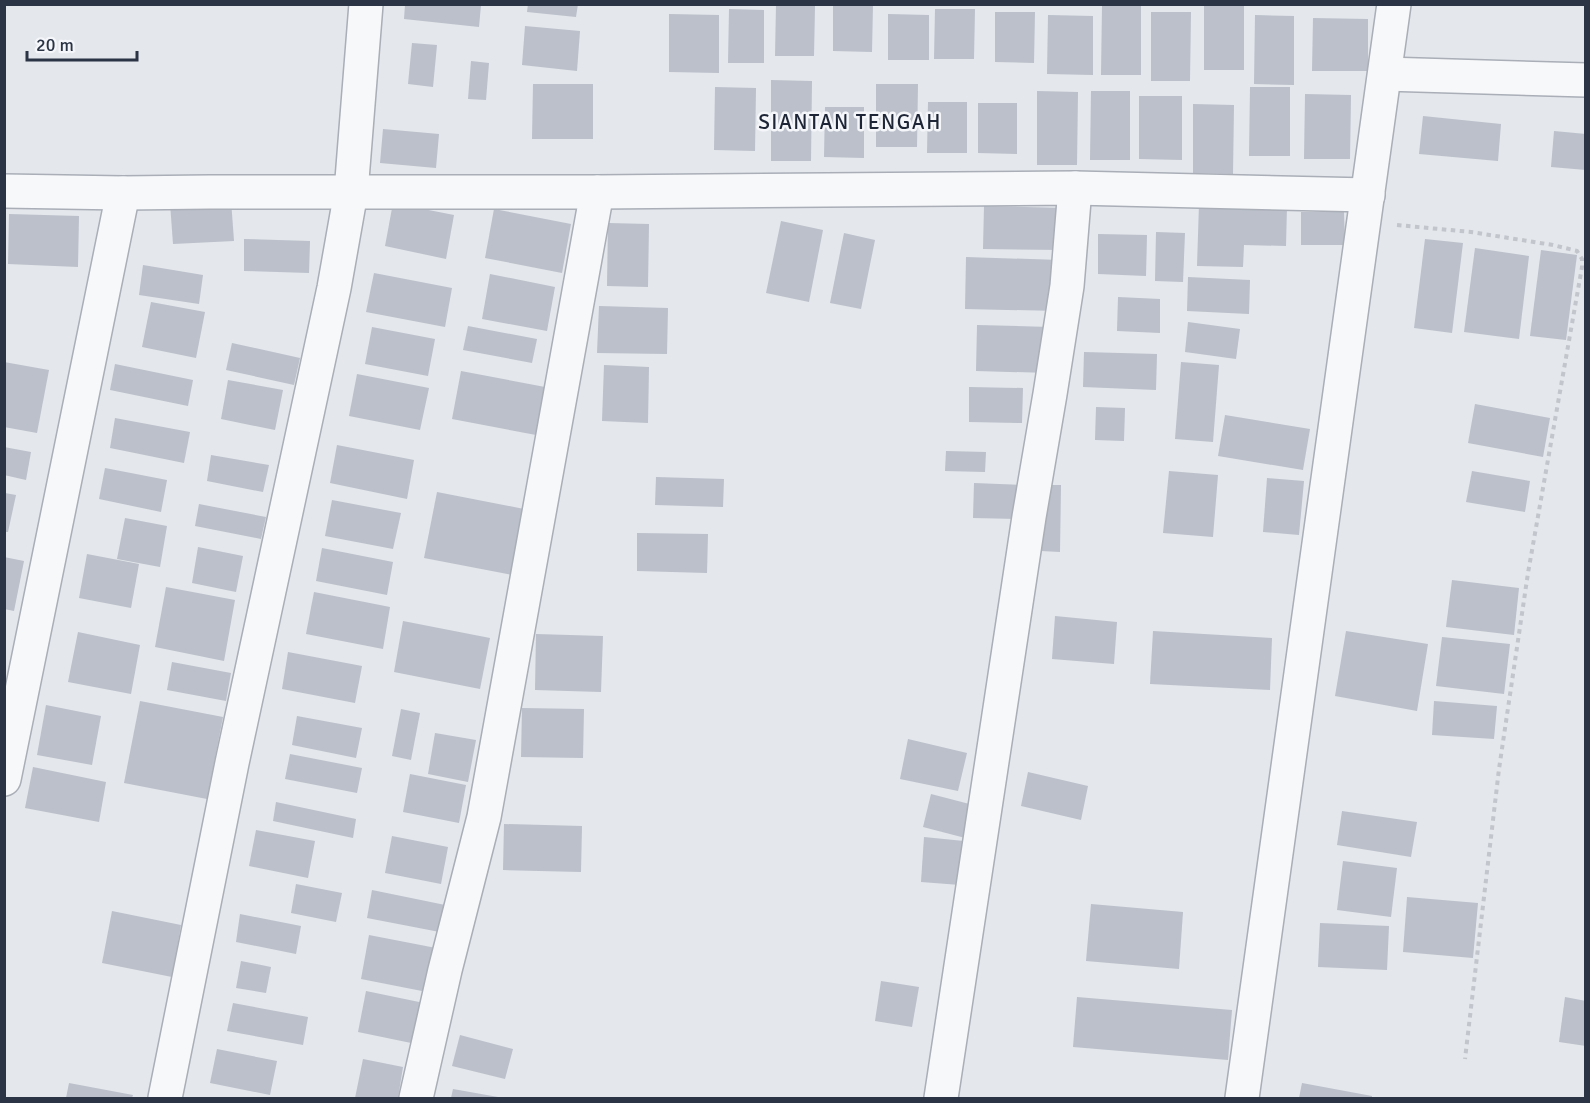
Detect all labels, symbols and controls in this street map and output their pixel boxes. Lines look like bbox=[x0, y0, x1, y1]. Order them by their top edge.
scale bar bbox=[27, 24, 136, 62]
text: 20 m bbox=[36, 34, 74, 56]
district label: SIANTAN TENGAH bbox=[758, 109, 942, 135]

